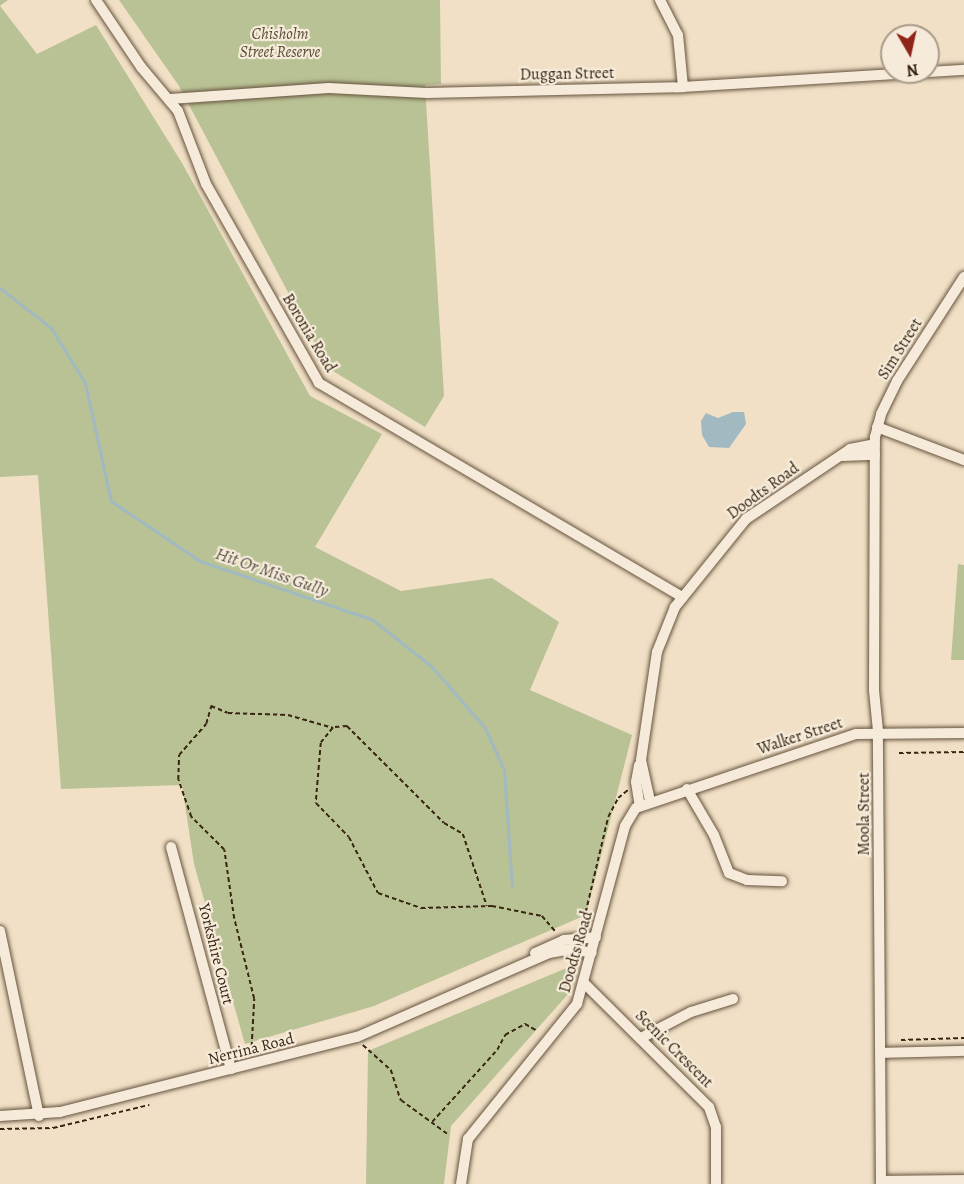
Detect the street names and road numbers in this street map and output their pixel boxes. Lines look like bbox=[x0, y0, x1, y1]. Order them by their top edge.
street label: Duggan Street bbox=[520, 64, 614, 84]
street label: Boronia Road bbox=[278, 290, 340, 376]
street label: Sim Street bbox=[874, 315, 926, 383]
street label: Doodts Road bbox=[723, 459, 803, 523]
street label: Walker Street bbox=[755, 713, 845, 759]
street label: Moola Street bbox=[854, 772, 874, 856]
street label: Yorkshire Court bbox=[194, 901, 238, 1007]
street label: Doodts Road bbox=[555, 909, 597, 995]
street label: Scenic Crescent bbox=[631, 1006, 717, 1092]
street label: Nerrina Road bbox=[206, 1029, 296, 1069]

